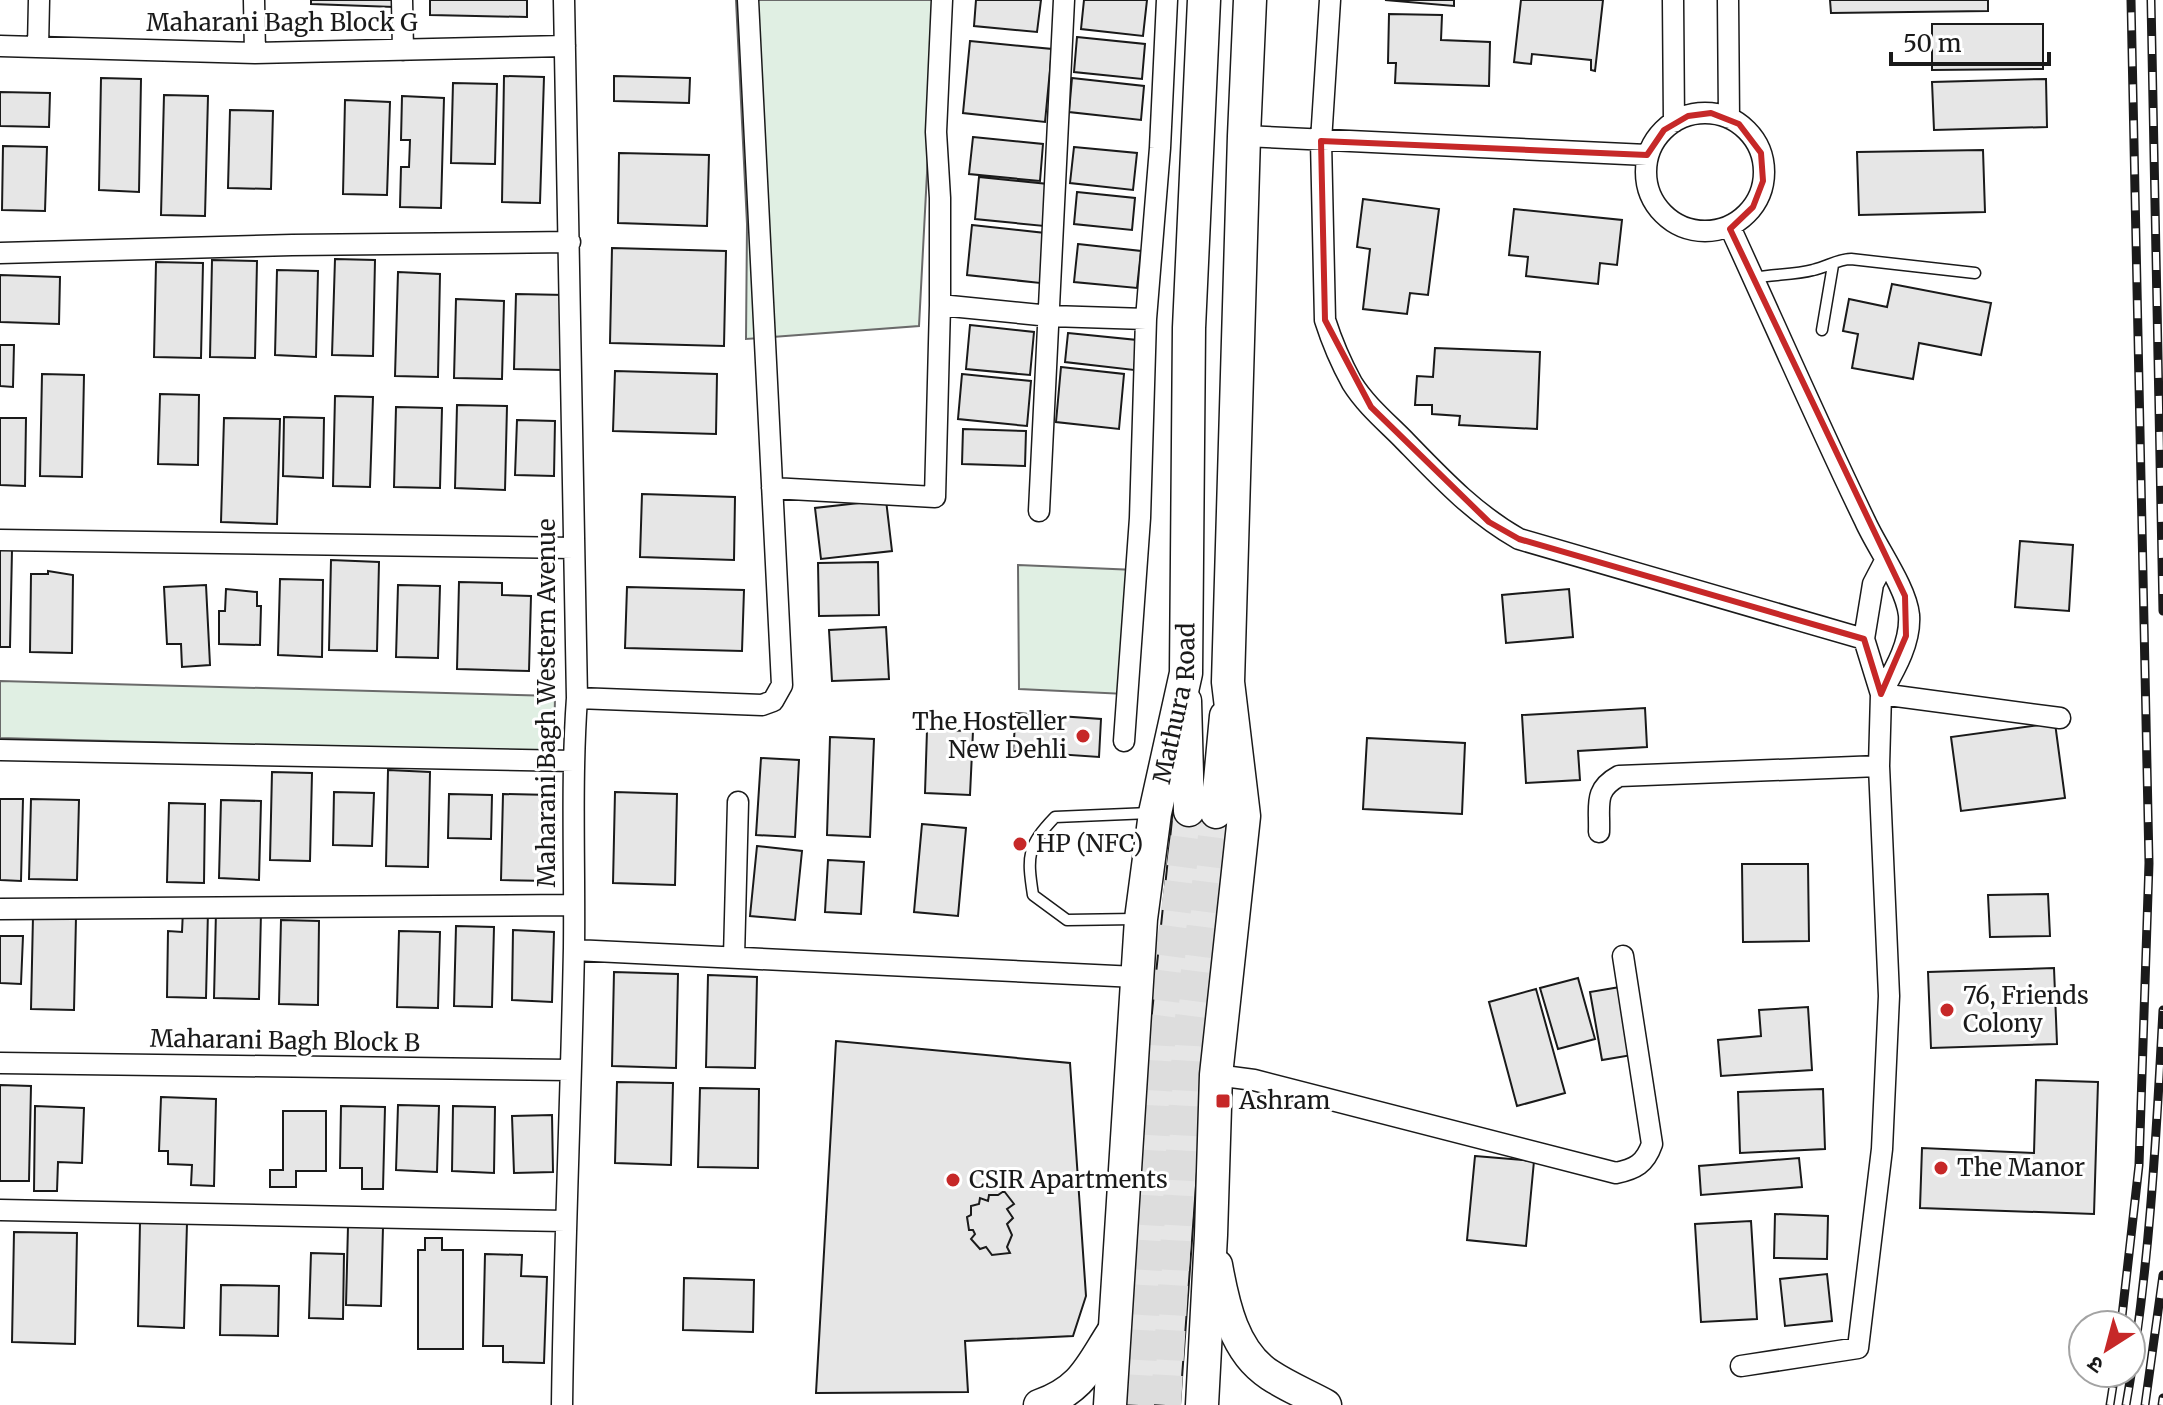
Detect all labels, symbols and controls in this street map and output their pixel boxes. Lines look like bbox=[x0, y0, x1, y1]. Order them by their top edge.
street label: Maharani Bagh Block G bbox=[146, 7, 418, 38]
scale bar bbox=[1891, 16, 2049, 66]
text: 50 m bbox=[1903, 28, 1962, 59]
street label: Maharani Bagh Western Avenue bbox=[531, 519, 562, 887]
street label: Mathura Road bbox=[1146, 622, 1201, 787]
place label: The Hosteller New Dehli bbox=[912, 706, 1067, 765]
marker: The Hosteller New Dehli bbox=[1074, 727, 1092, 745]
place label: HP (NFC) bbox=[1036, 828, 1143, 859]
marker: HP (NFC) bbox=[1011, 835, 1029, 853]
place label: 76, Friends Colony bbox=[1963, 980, 2089, 1039]
marker: 76, Friends Colony bbox=[1938, 1001, 1956, 1019]
street label: Maharani Bagh Block B bbox=[150, 1023, 420, 1058]
place label: Ashram bbox=[1238, 1085, 1331, 1116]
marker: Ashram bbox=[1214, 1092, 1232, 1110]
place label: The Manor bbox=[1957, 1152, 2085, 1183]
marker: The Manor bbox=[1932, 1159, 1950, 1177]
place label: CSIR Apartments bbox=[969, 1164, 1168, 1195]
marker: CSIR Apartments bbox=[944, 1171, 962, 1189]
north arrow bbox=[2067, 1309, 2147, 1389]
text: उ bbox=[2081, 1349, 2109, 1380]

